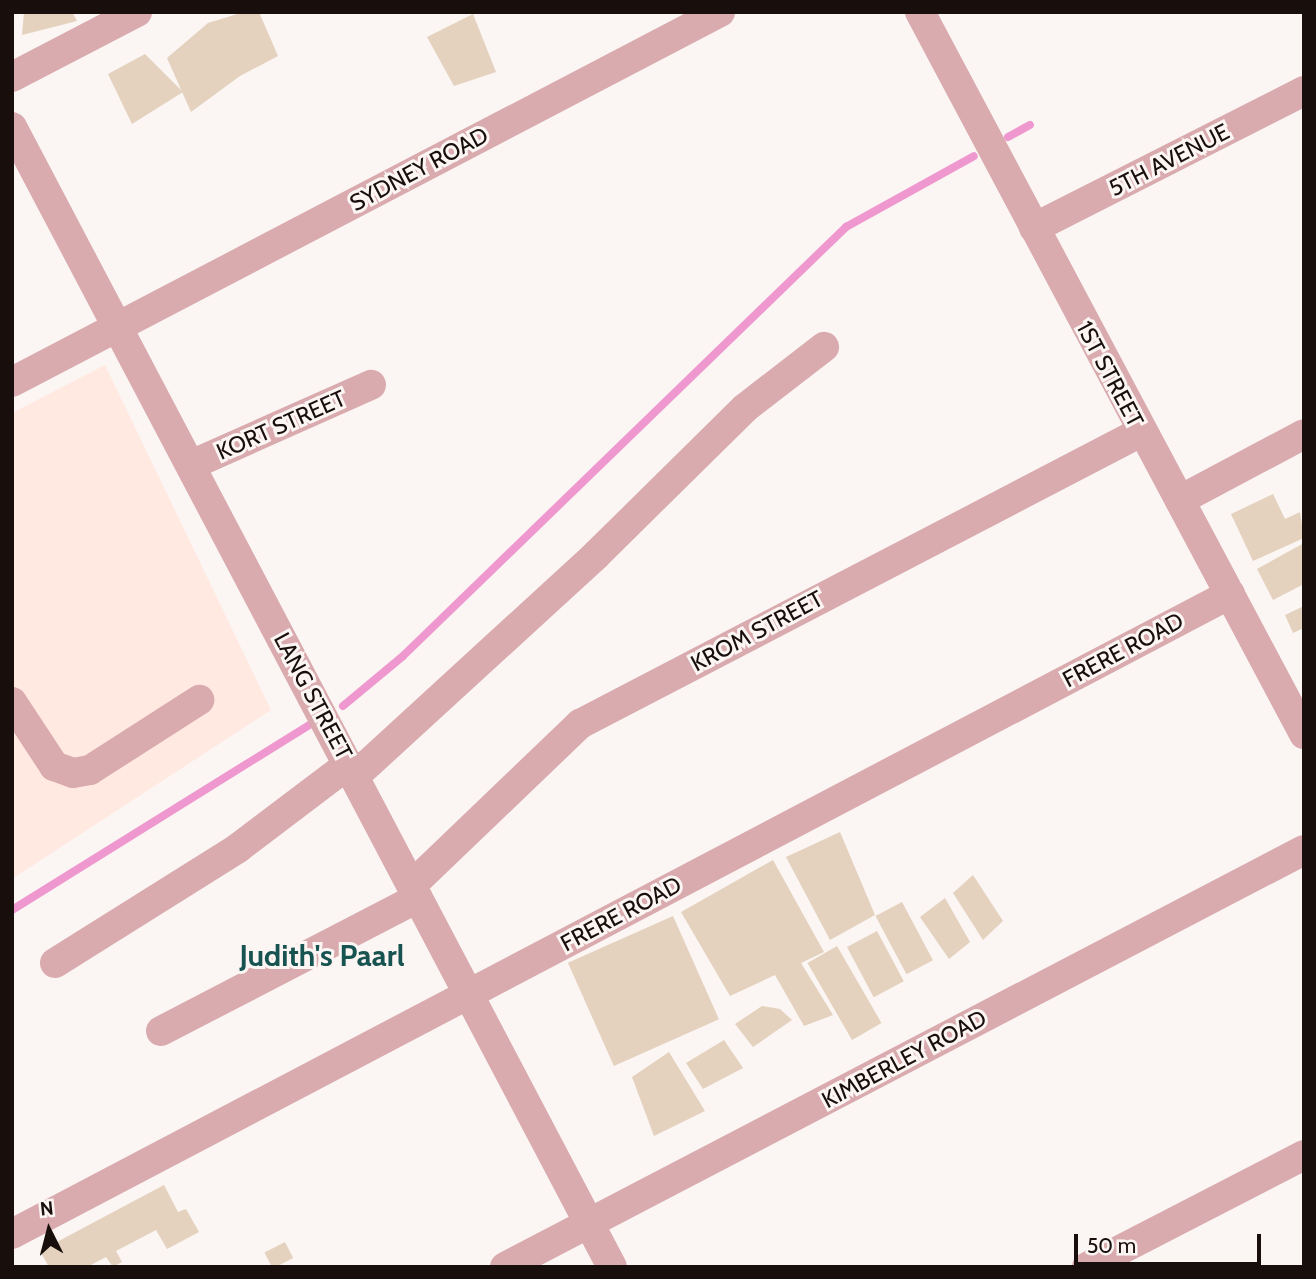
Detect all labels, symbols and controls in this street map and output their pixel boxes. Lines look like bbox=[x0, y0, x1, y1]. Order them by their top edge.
street label: 5TH AVENUE bbox=[1104, 118, 1234, 202]
street label: SYDNEY ROAD bbox=[345, 121, 493, 217]
street label: 1ST STREET bbox=[1071, 316, 1149, 432]
street label: KORT STREET bbox=[212, 384, 350, 466]
street label: KROM STREET bbox=[686, 585, 828, 677]
street label: FRERE ROAD bbox=[1058, 607, 1188, 693]
street label: LANG STREET bbox=[268, 628, 358, 764]
street label: FRERE ROAD bbox=[556, 871, 686, 957]
district label: Judith's Paarl bbox=[239, 938, 405, 974]
street label: KIMBERLEY ROAD bbox=[817, 1004, 991, 1114]
north arrow bbox=[14, 1195, 84, 1265]
text: N bbox=[39, 1196, 55, 1221]
scale bar bbox=[1078, 1220, 1265, 1264]
text: 50 m bbox=[1087, 1233, 1136, 1258]

